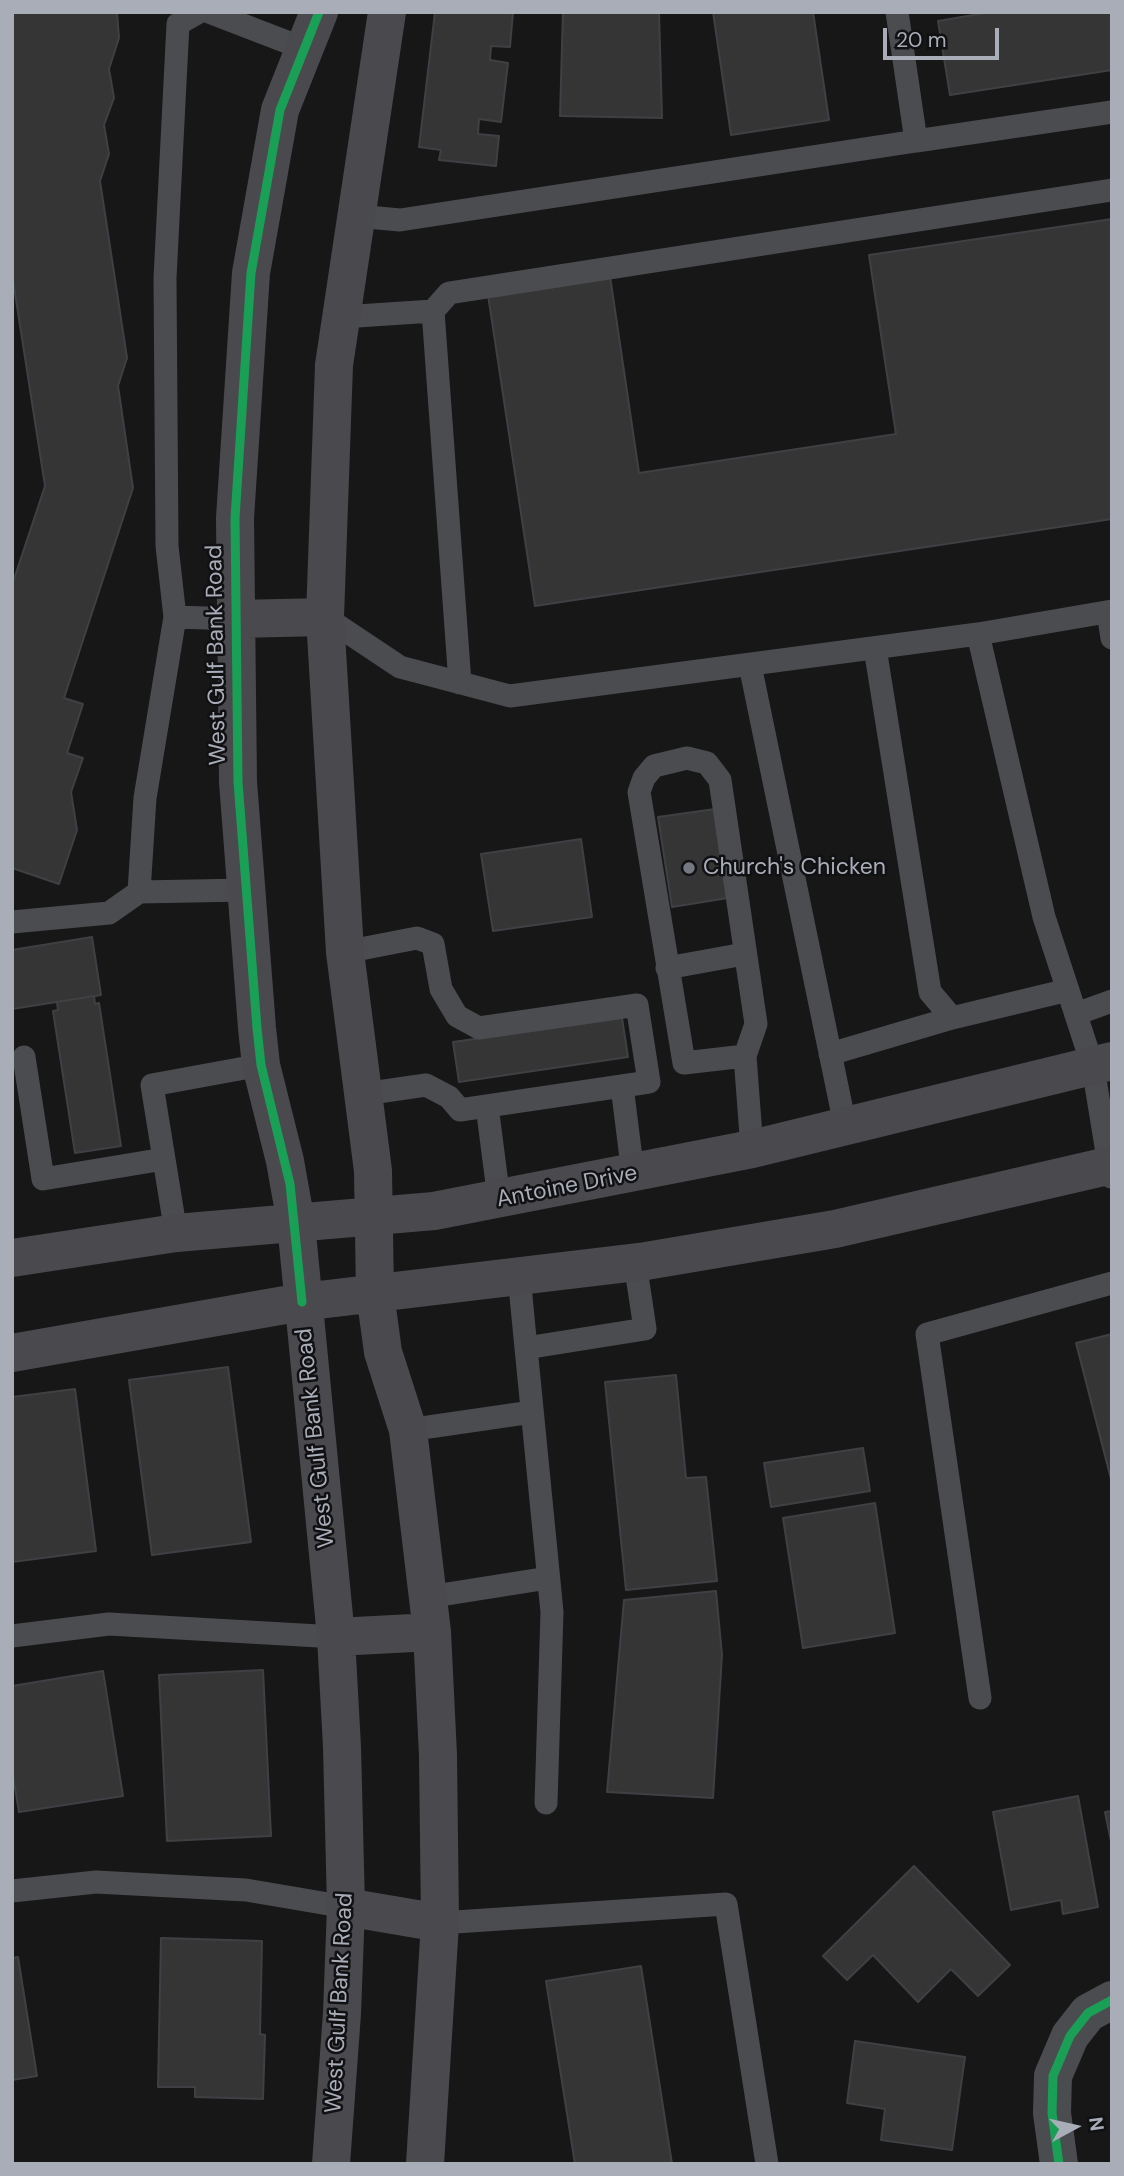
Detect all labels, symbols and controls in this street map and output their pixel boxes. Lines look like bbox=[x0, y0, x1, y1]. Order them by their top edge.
scale bar bbox=[886, 14, 1002, 58]
text: 20 m bbox=[896, 26, 947, 54]
street label: West Gulf Bank Road bbox=[201, 544, 233, 766]
place label: Church's Chicken bbox=[703, 854, 886, 882]
marker: Church's Chicken bbox=[681, 860, 697, 876]
street label: Antoine Drive bbox=[494, 1160, 640, 1214]
street label: West Gulf Bank Road bbox=[291, 1327, 341, 1549]
street label: West Gulf Bank Road bbox=[320, 1892, 360, 2114]
north arrow bbox=[1040, 2092, 1110, 2162]
text: N bbox=[1083, 2115, 1110, 2133]

